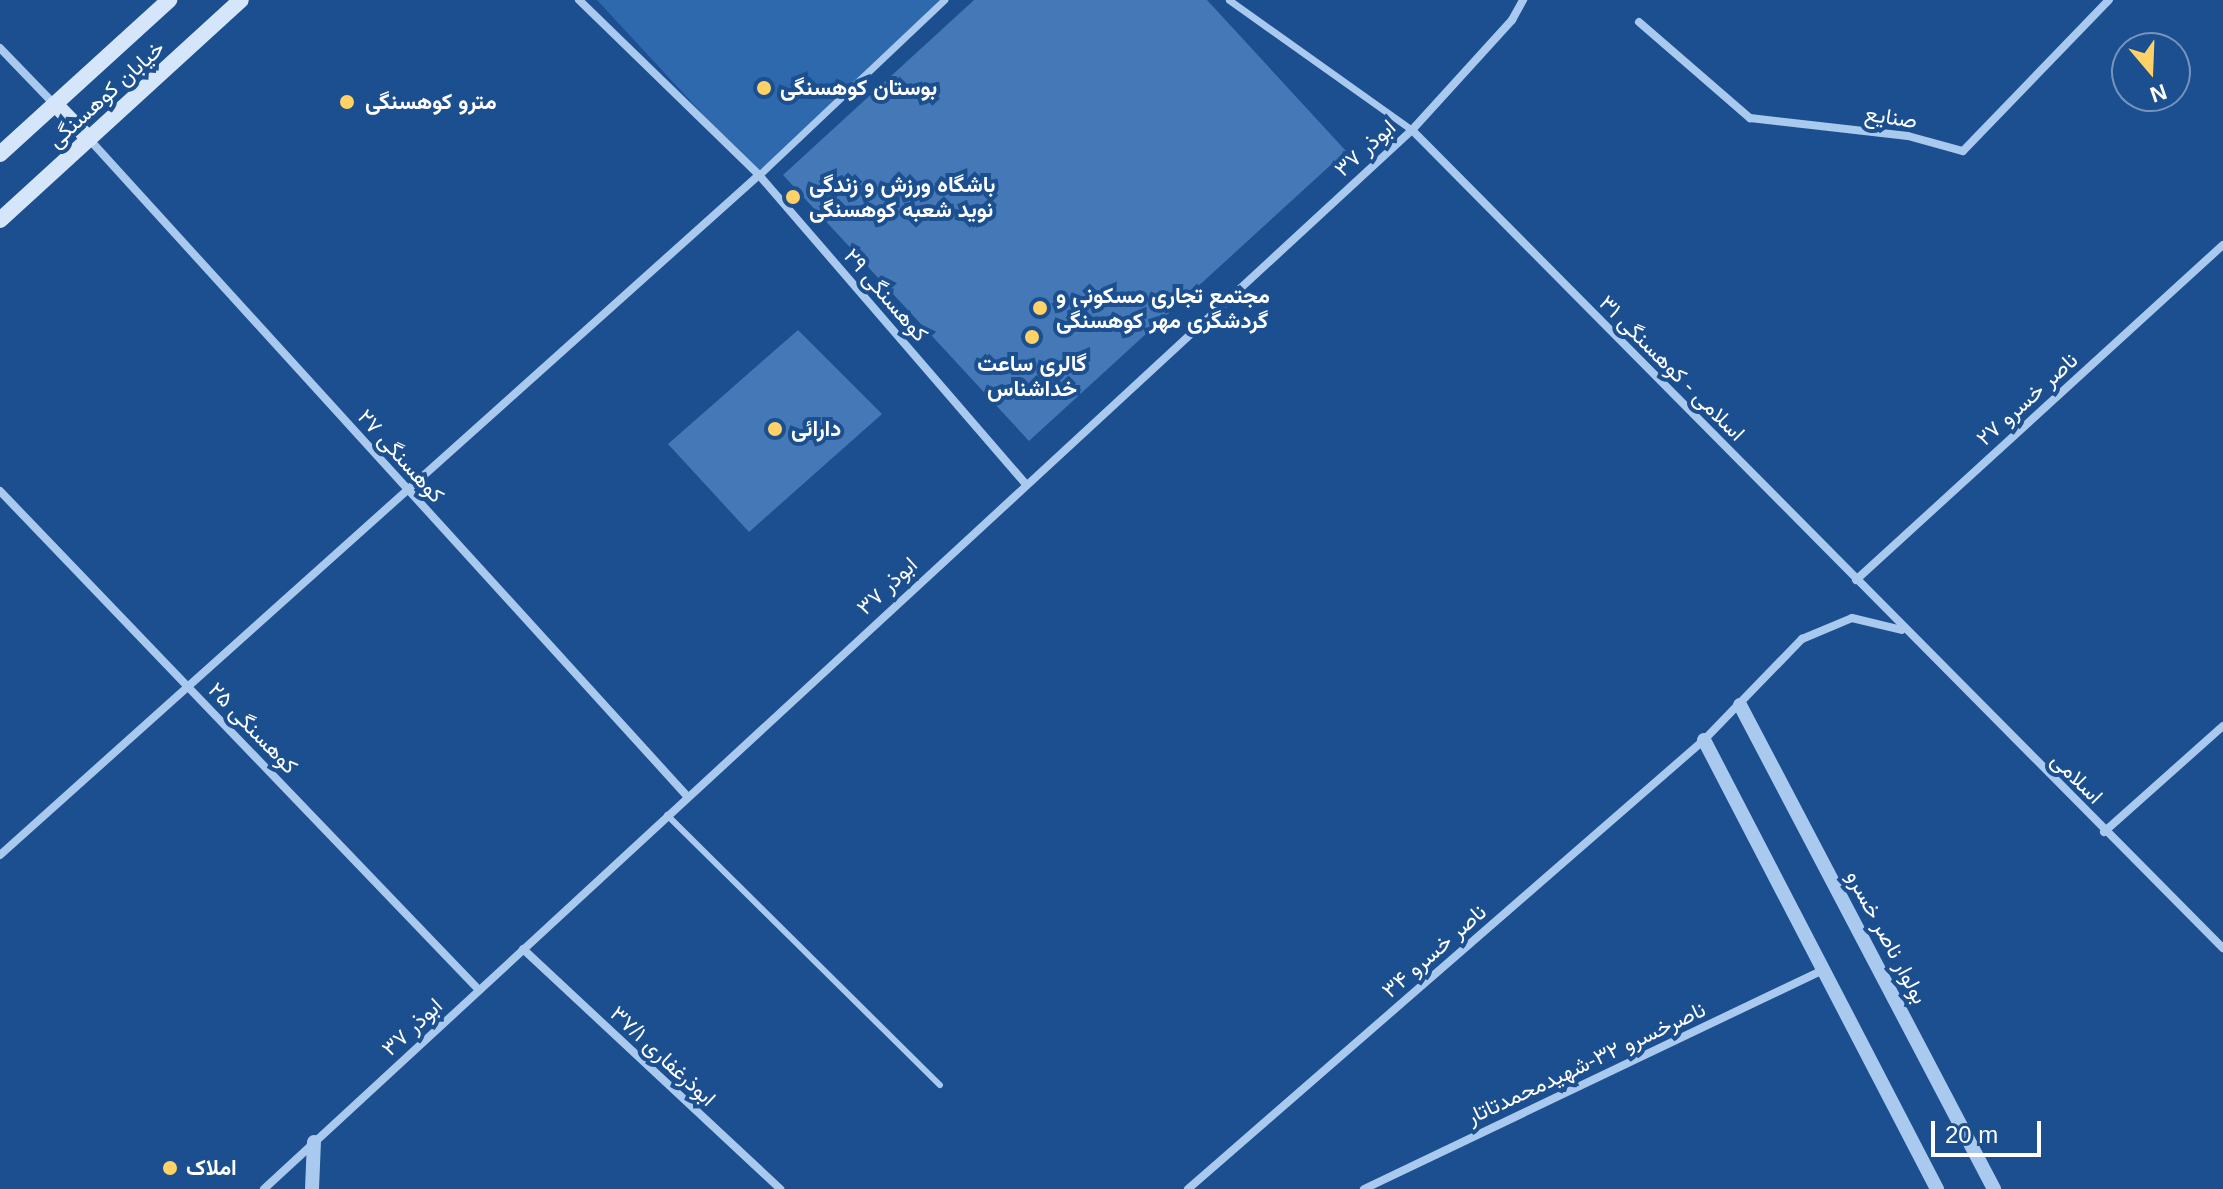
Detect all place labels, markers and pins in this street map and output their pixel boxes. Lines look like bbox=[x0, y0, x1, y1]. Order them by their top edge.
place label: بوستان کوهسنگی bbox=[780, 75, 937, 101]
marker: بوستان کوهسنگی bbox=[755, 79, 773, 97]
place label: مترو کوهسنگی bbox=[365, 89, 497, 115]
marker: مترو کوهسنگی bbox=[336, 91, 358, 113]
place label: باشگاه ورزش و زندگی نوید شعبه کوهسنگی bbox=[809, 171, 995, 222]
marker: باشگاه ورزش و زندگی نوید شعبه کوهسنگی bbox=[784, 188, 802, 206]
place label: مجتمع تجاری مسکونی و گردشگری مهر کوهسنگی bbox=[1056, 282, 1270, 334]
marker: مجتمع تجاری مسکونی و گردشگری مهر کوهسنگی bbox=[1031, 299, 1049, 317]
marker: گالری ساعت خداشناس bbox=[1023, 328, 1041, 346]
place label: گالری ساعت خداشناس bbox=[977, 350, 1087, 402]
place label: دارائی bbox=[791, 416, 841, 442]
marker: دارائی bbox=[766, 420, 784, 438]
place label: املاک bbox=[186, 1155, 237, 1181]
marker: املاک bbox=[161, 1159, 179, 1177]

